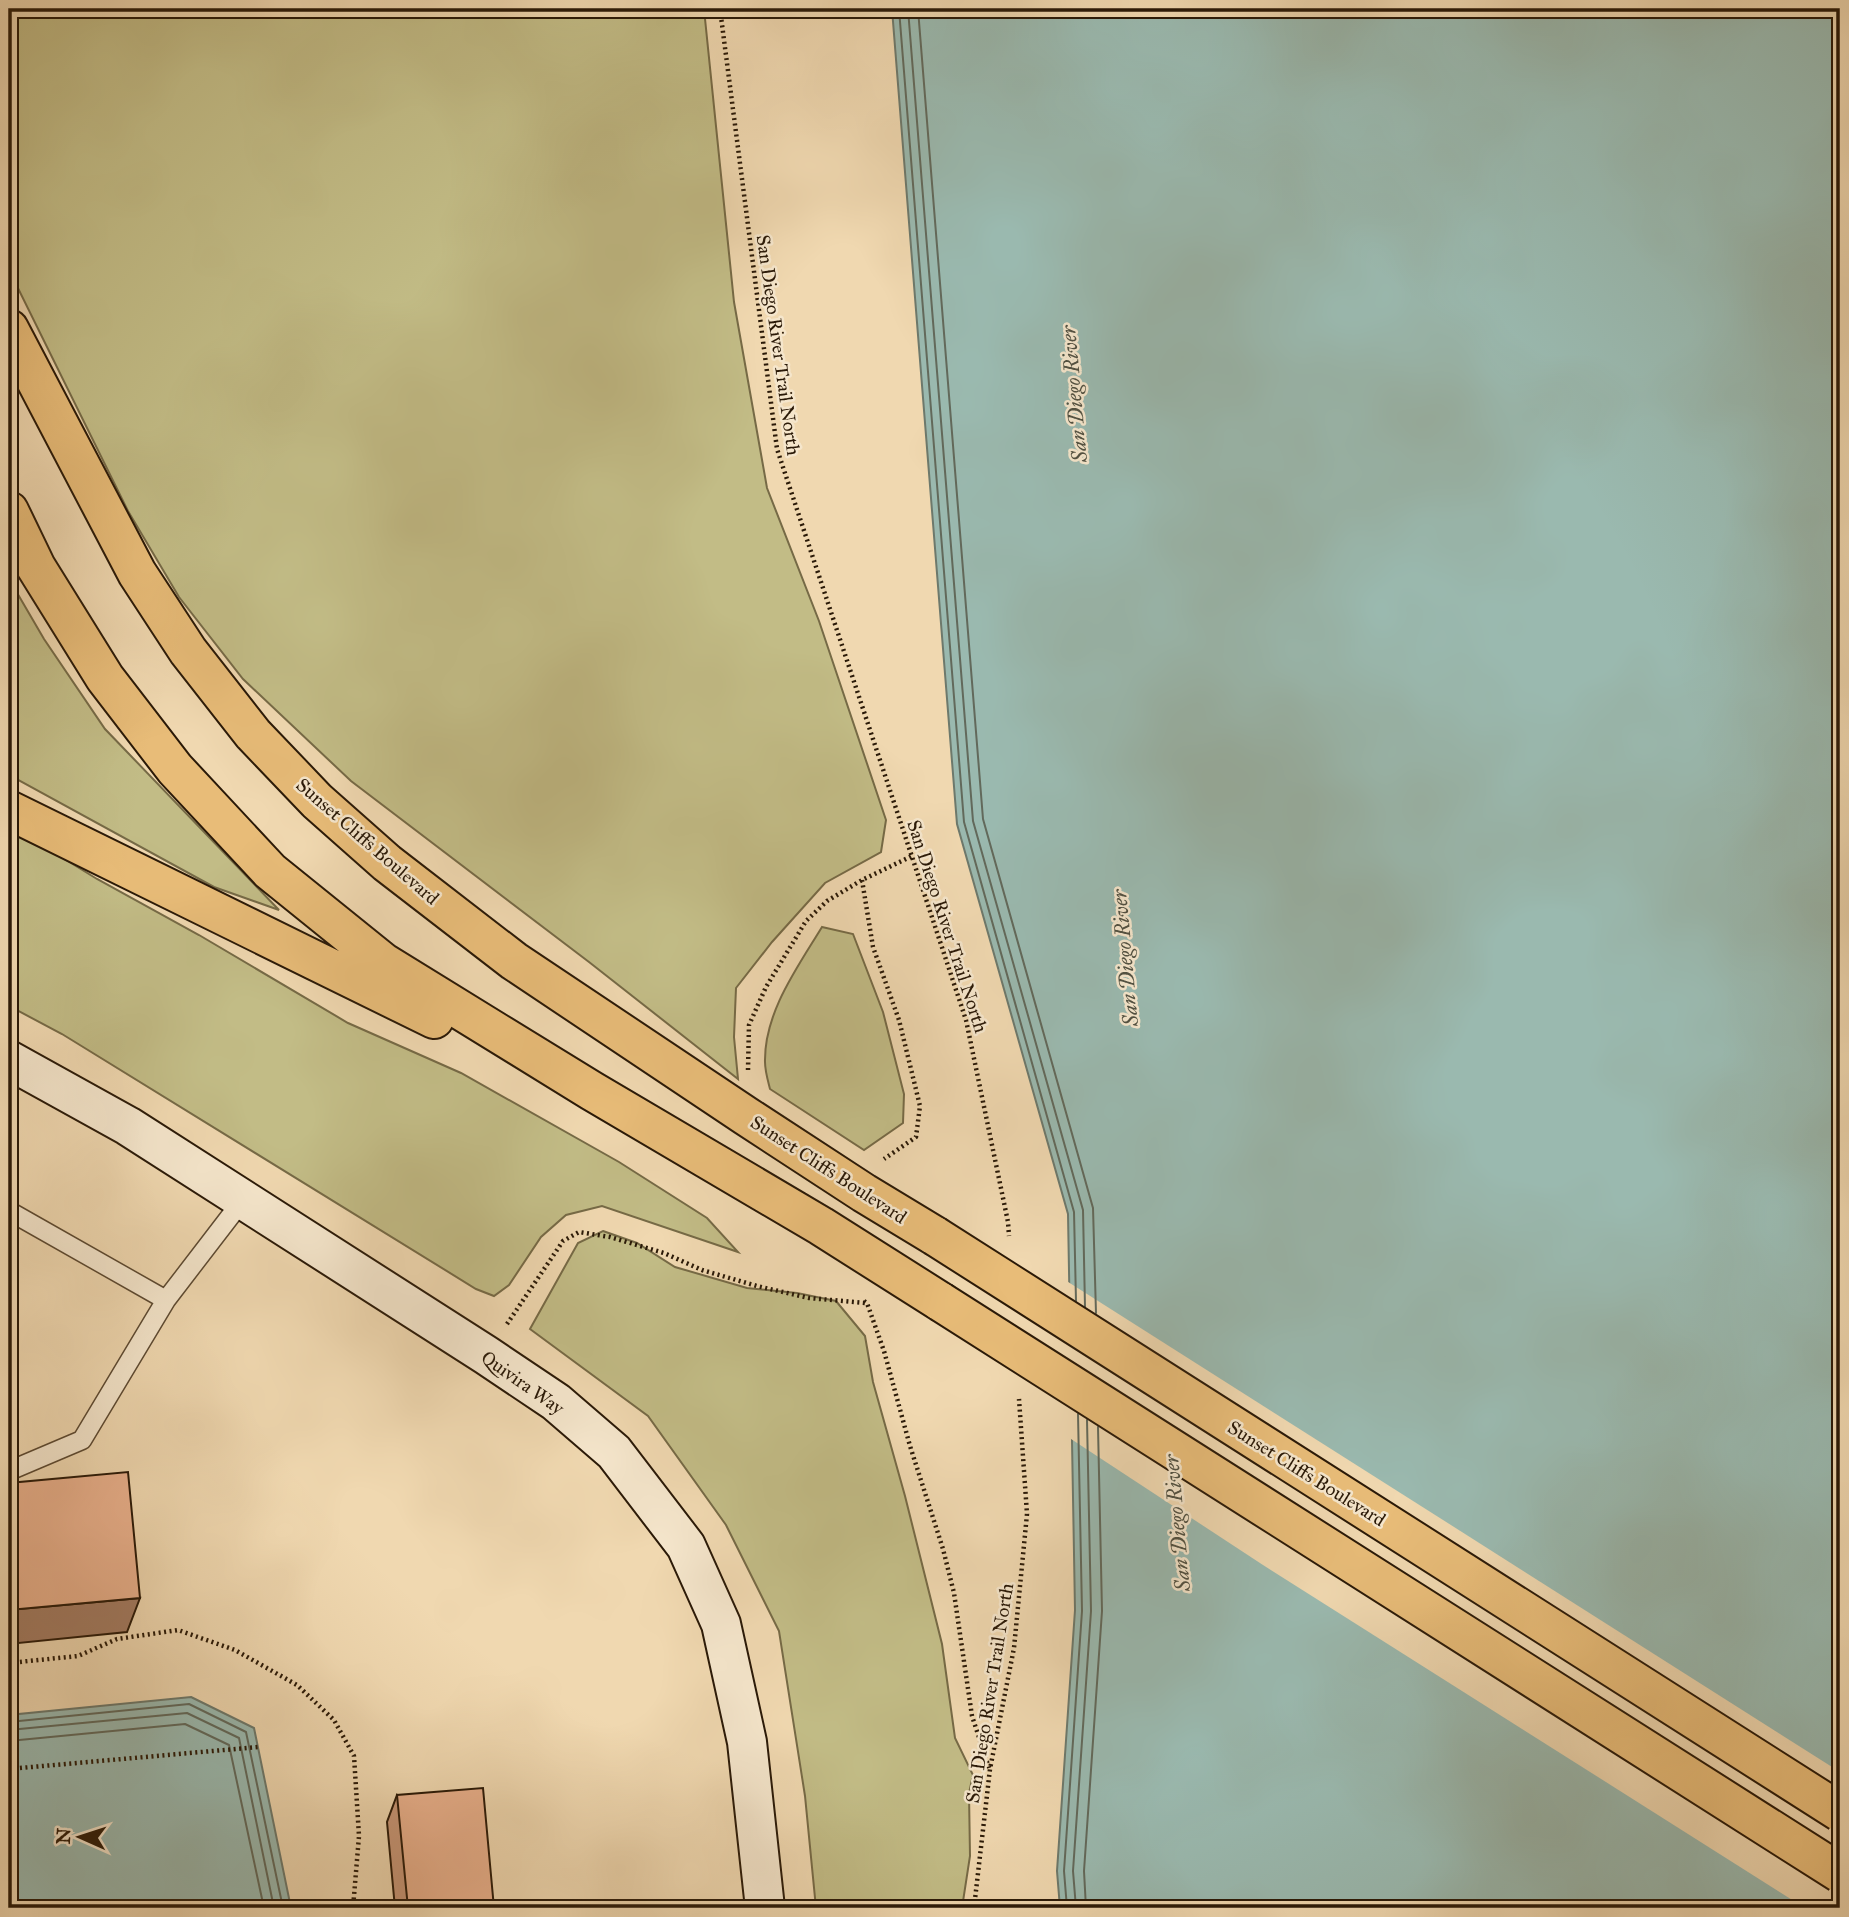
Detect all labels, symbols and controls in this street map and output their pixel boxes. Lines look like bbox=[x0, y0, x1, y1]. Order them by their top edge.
street label: San Diego River Trail North bbox=[751, 233, 805, 457]
water label: San Diego River bbox=[1055, 323, 1093, 465]
street label: Sunset Cliffs Boulevard bbox=[292, 773, 444, 910]
street label: San Diego River Trail North bbox=[901, 817, 993, 1036]
water label: San Diego River bbox=[1106, 887, 1144, 1029]
street label: Sunset Cliffs Boulevard bbox=[746, 1110, 912, 1229]
street label: Quivira Way bbox=[477, 1345, 570, 1420]
street label: Sunset Cliffs Boulevard bbox=[1224, 1416, 1390, 1532]
water label: San Diego River bbox=[1158, 1452, 1196, 1594]
street label: San Diego River Trail North bbox=[961, 1581, 1019, 1805]
north arrow bbox=[46, 1801, 116, 1871]
text: N bbox=[52, 1827, 75, 1845]

